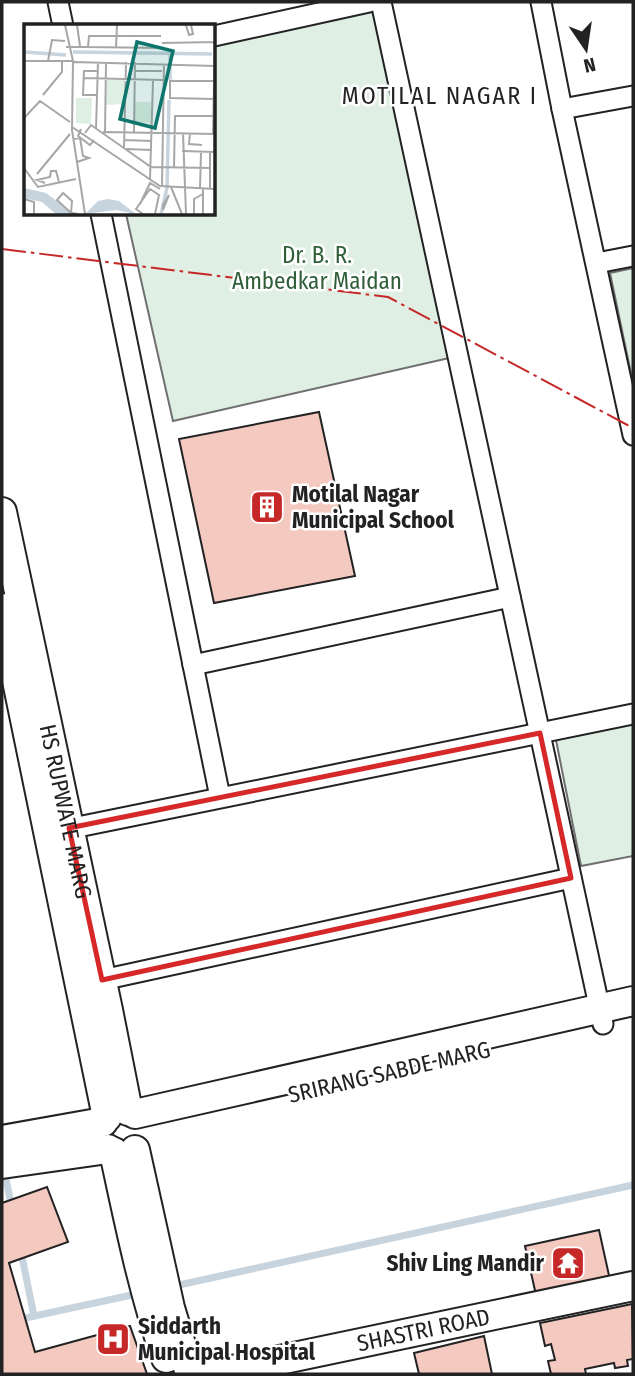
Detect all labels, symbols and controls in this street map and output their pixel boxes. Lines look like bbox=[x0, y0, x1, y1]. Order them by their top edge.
north arrow bbox=[551, 14, 621, 84]
inset map bbox=[24, 24, 215, 215]
text: N bbox=[582, 53, 598, 78]
district label: MOTILAL NAGAR I bbox=[342, 82, 538, 110]
park label: Dr. B. R. Ambedkar Maidan bbox=[232, 241, 402, 295]
place label: Motilal Nagar Municipal School bbox=[292, 480, 455, 534]
building icon: Motilal Nagar Municipal School bbox=[248, 488, 286, 526]
street label: HS RUPWATE MARG bbox=[34, 722, 98, 901]
street label: SRIRANG SABDE MARG bbox=[285, 1035, 493, 1109]
temple icon: Shiv Ling Mandir bbox=[549, 1244, 587, 1282]
place label: Shiv Ling Mandir bbox=[387, 1249, 545, 1277]
street label: SHASTRI ROAD bbox=[354, 1302, 492, 1357]
place label: Siddarth Municipal Hospital bbox=[138, 1312, 316, 1366]
hospital icon: Siddarth Municipal Hospital bbox=[94, 1320, 132, 1358]

